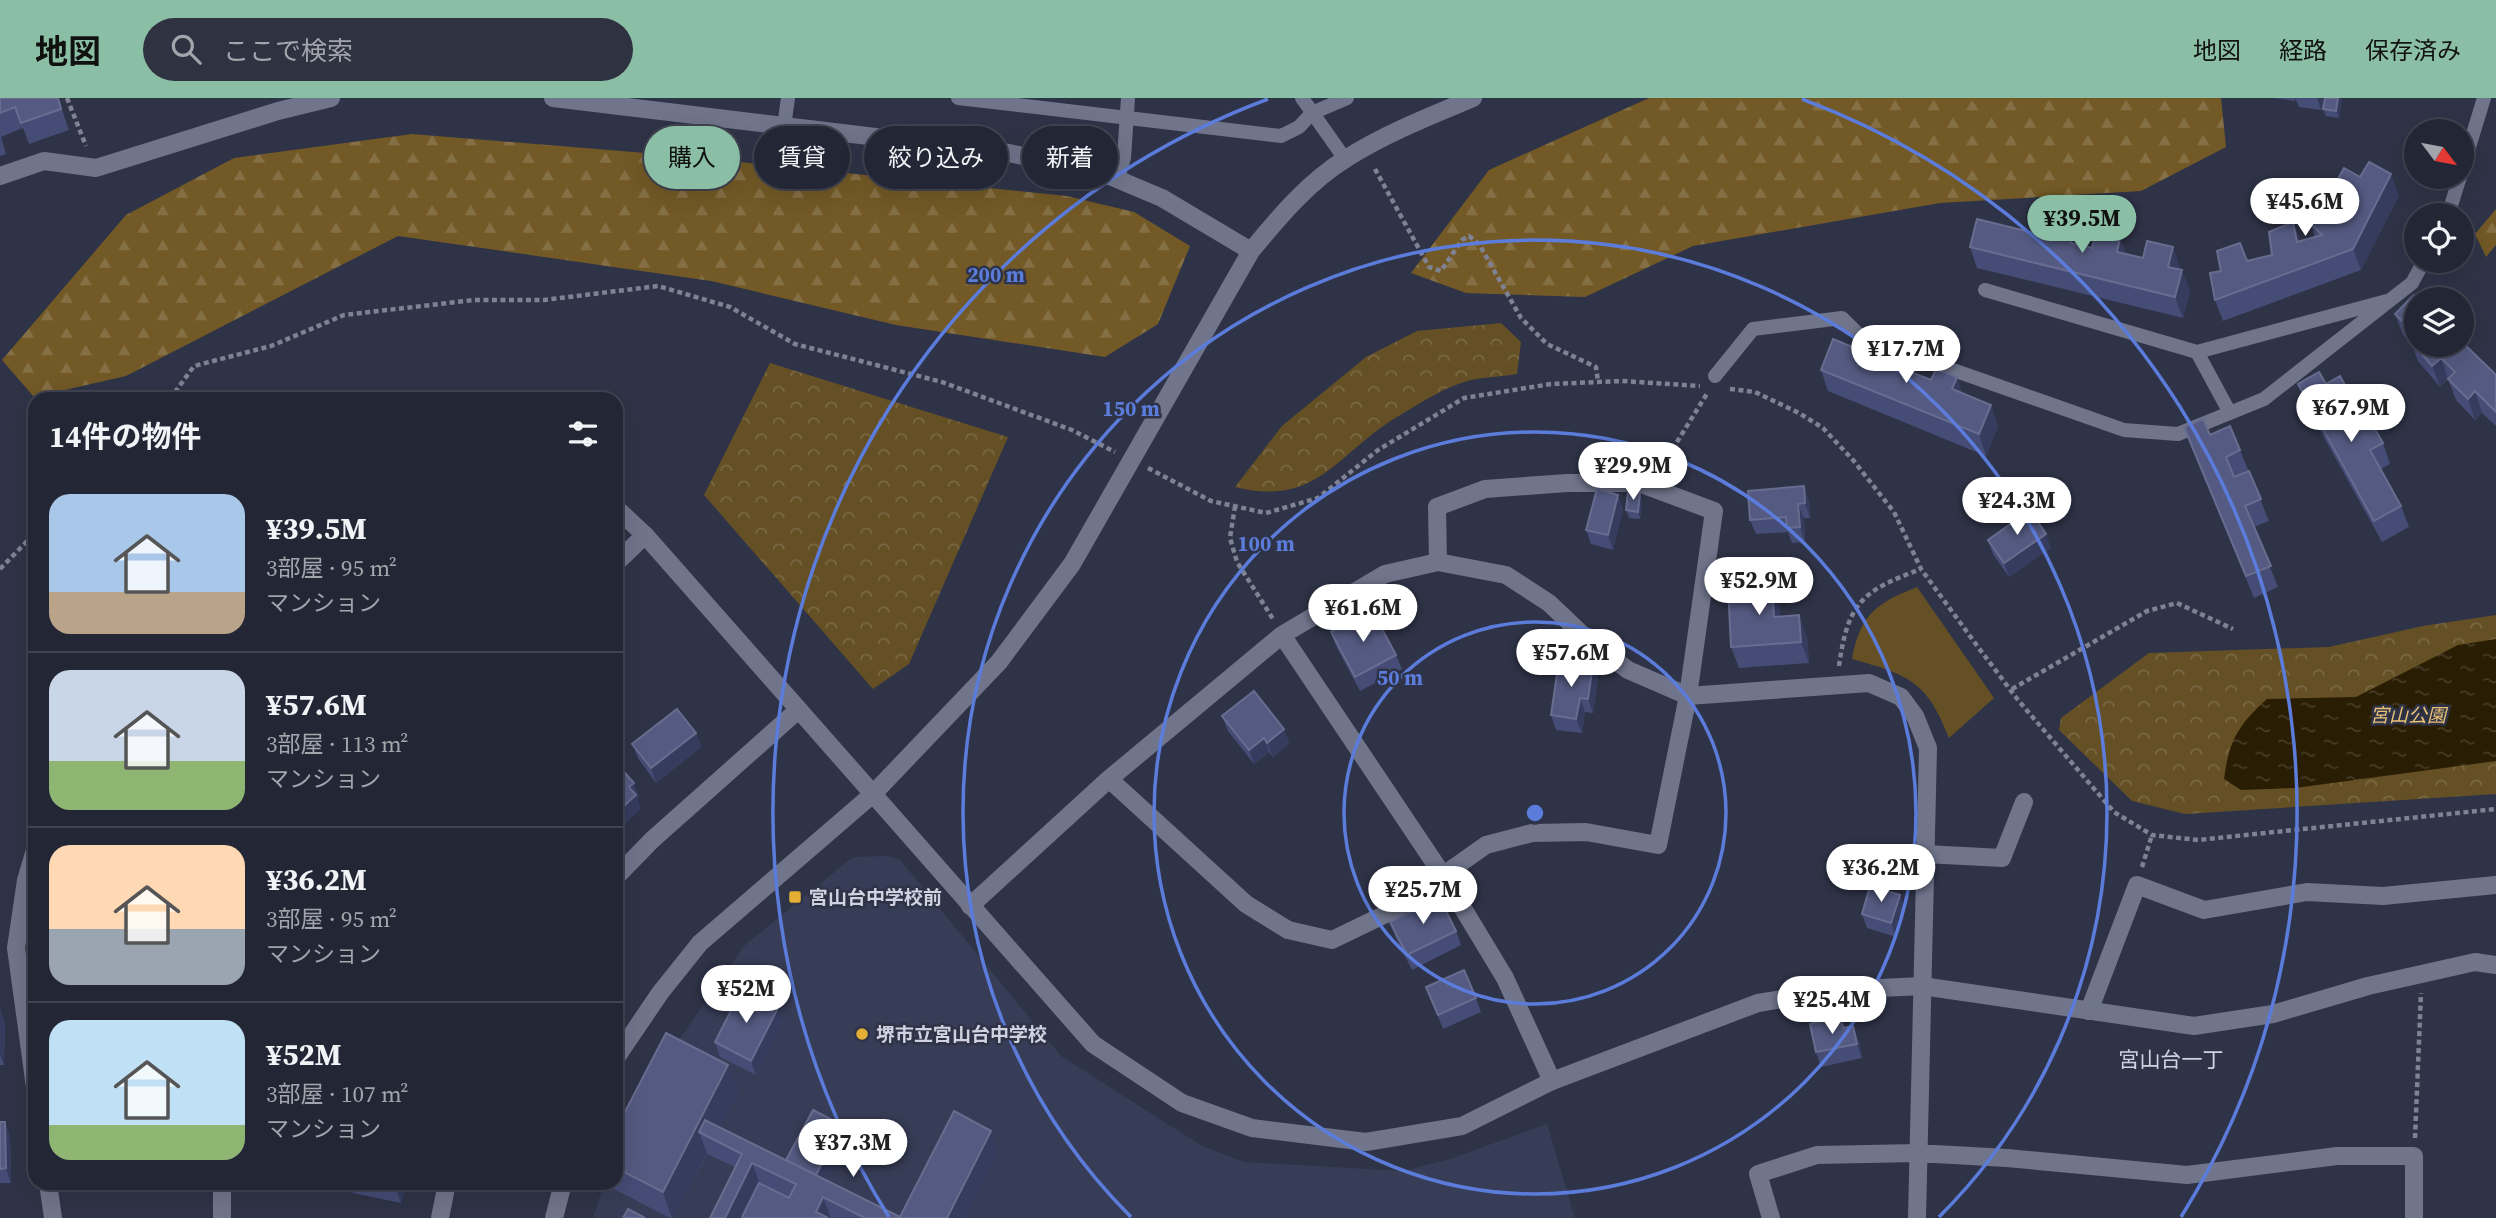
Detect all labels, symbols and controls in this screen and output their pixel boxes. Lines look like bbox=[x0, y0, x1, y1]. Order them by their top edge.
search box bbox=[143, 18, 633, 81]
text: 地図 bbox=[35, 29, 101, 74]
icon: search bbox=[167, 30, 205, 68]
text: ここで検索 bbox=[223, 33, 353, 69]
text: 地図 bbox=[2193, 34, 2241, 67]
text: 経路 bbox=[2279, 34, 2327, 67]
text: 保存済み bbox=[2365, 34, 2461, 67]
north arrow bbox=[2404, 119, 2474, 189]
map controls bbox=[2404, 119, 2474, 357]
chip: 購入 bbox=[644, 126, 740, 189]
chip: 賃貸 bbox=[754, 126, 850, 189]
chip: 絞り込み bbox=[864, 126, 1008, 189]
chip: 新着 bbox=[1022, 126, 1118, 189]
pin: ¥45.6M bbox=[2248, 178, 2362, 238]
text: ¥45.6M bbox=[2266, 185, 2344, 217]
pin: ¥39.5M bbox=[2025, 195, 2139, 255]
text: ¥39.5M bbox=[2043, 202, 2121, 234]
button: locate bbox=[2404, 203, 2474, 273]
text: 200 m bbox=[967, 260, 1025, 289]
button: layers bbox=[2404, 287, 2474, 357]
pin: ¥17.7M bbox=[1849, 326, 1963, 385]
text: ¥17.7M bbox=[1867, 332, 1945, 364]
pin: ¥67.9M bbox=[2294, 384, 2408, 444]
text: ¥67.9M bbox=[2312, 391, 2390, 423]
text: 150 m bbox=[1102, 394, 1160, 423]
icon: filters bbox=[564, 415, 602, 453]
text: 14件の物件 bbox=[49, 416, 202, 457]
pin: ¥29.9M bbox=[1576, 442, 1690, 502]
text: ¥29.9M bbox=[1594, 449, 1672, 481]
pin: ¥24.3M bbox=[1960, 478, 2074, 537]
text: ¥24.3M bbox=[1978, 484, 2056, 516]
text: ¥39.5M bbox=[266, 508, 367, 549]
icon: home bbox=[105, 522, 189, 606]
text: 100 m bbox=[1237, 529, 1295, 558]
text: 3部屋 · 95 m² bbox=[266, 552, 397, 584]
pin: ¥52.9M bbox=[1702, 558, 1816, 617]
text: ¥52.9M bbox=[1720, 564, 1798, 596]
pin: ¥61.6M bbox=[1306, 584, 1420, 644]
text: マンション bbox=[266, 587, 381, 619]
text: ¥61.6M bbox=[1324, 591, 1402, 623]
pin: ¥57.6M bbox=[1514, 630, 1628, 689]
text: ¥57.6M bbox=[1532, 636, 1610, 668]
text: 50 m bbox=[1377, 663, 1423, 692]
text: ¥57.6M bbox=[266, 684, 367, 725]
icon: home bbox=[105, 698, 189, 782]
park label: 宮山公園 bbox=[2370, 702, 2449, 728]
text: 3部屋 · 113 m² bbox=[266, 728, 409, 760]
text: マンション bbox=[266, 763, 381, 795]
centre of rings bbox=[1523, 801, 1547, 825]
pin: ¥36.2M bbox=[1824, 844, 1938, 904]
text: ¥36.2M bbox=[1842, 851, 1920, 883]
text: ¥36.2M bbox=[266, 859, 367, 900]
pin: ¥25.7M bbox=[1366, 866, 1480, 926]
icon: home bbox=[105, 873, 189, 957]
text: ¥25.7M bbox=[1384, 873, 1462, 905]
place label: 宮山台中学校前 bbox=[809, 884, 942, 910]
marker: 宮山台中学校前 bbox=[787, 889, 803, 905]
text: 3部屋 · 95 m² bbox=[266, 903, 397, 935]
text: マンション bbox=[266, 938, 381, 970]
pin: ¥52M bbox=[705, 965, 787, 1025]
text: ¥52M bbox=[717, 972, 775, 1004]
pin: ¥25.4M bbox=[1775, 976, 1889, 1036]
text: ¥25.4M bbox=[1793, 983, 1871, 1015]
place label: 堺市立宮山台中学校 bbox=[876, 1021, 1047, 1047]
marker: 堺市立宮山台中学校 bbox=[854, 1026, 870, 1042]
text: ¥52M bbox=[266, 1034, 342, 1075]
district label: 宮山台一丁 bbox=[2119, 1045, 2224, 1074]
icon: home bbox=[105, 1048, 189, 1132]
text: 3部屋 · 107 m² bbox=[266, 1078, 409, 1110]
text: マンション bbox=[266, 1113, 381, 1145]
pin: ¥37.3M bbox=[796, 1119, 910, 1179]
text: ¥37.3M bbox=[814, 1126, 892, 1158]

